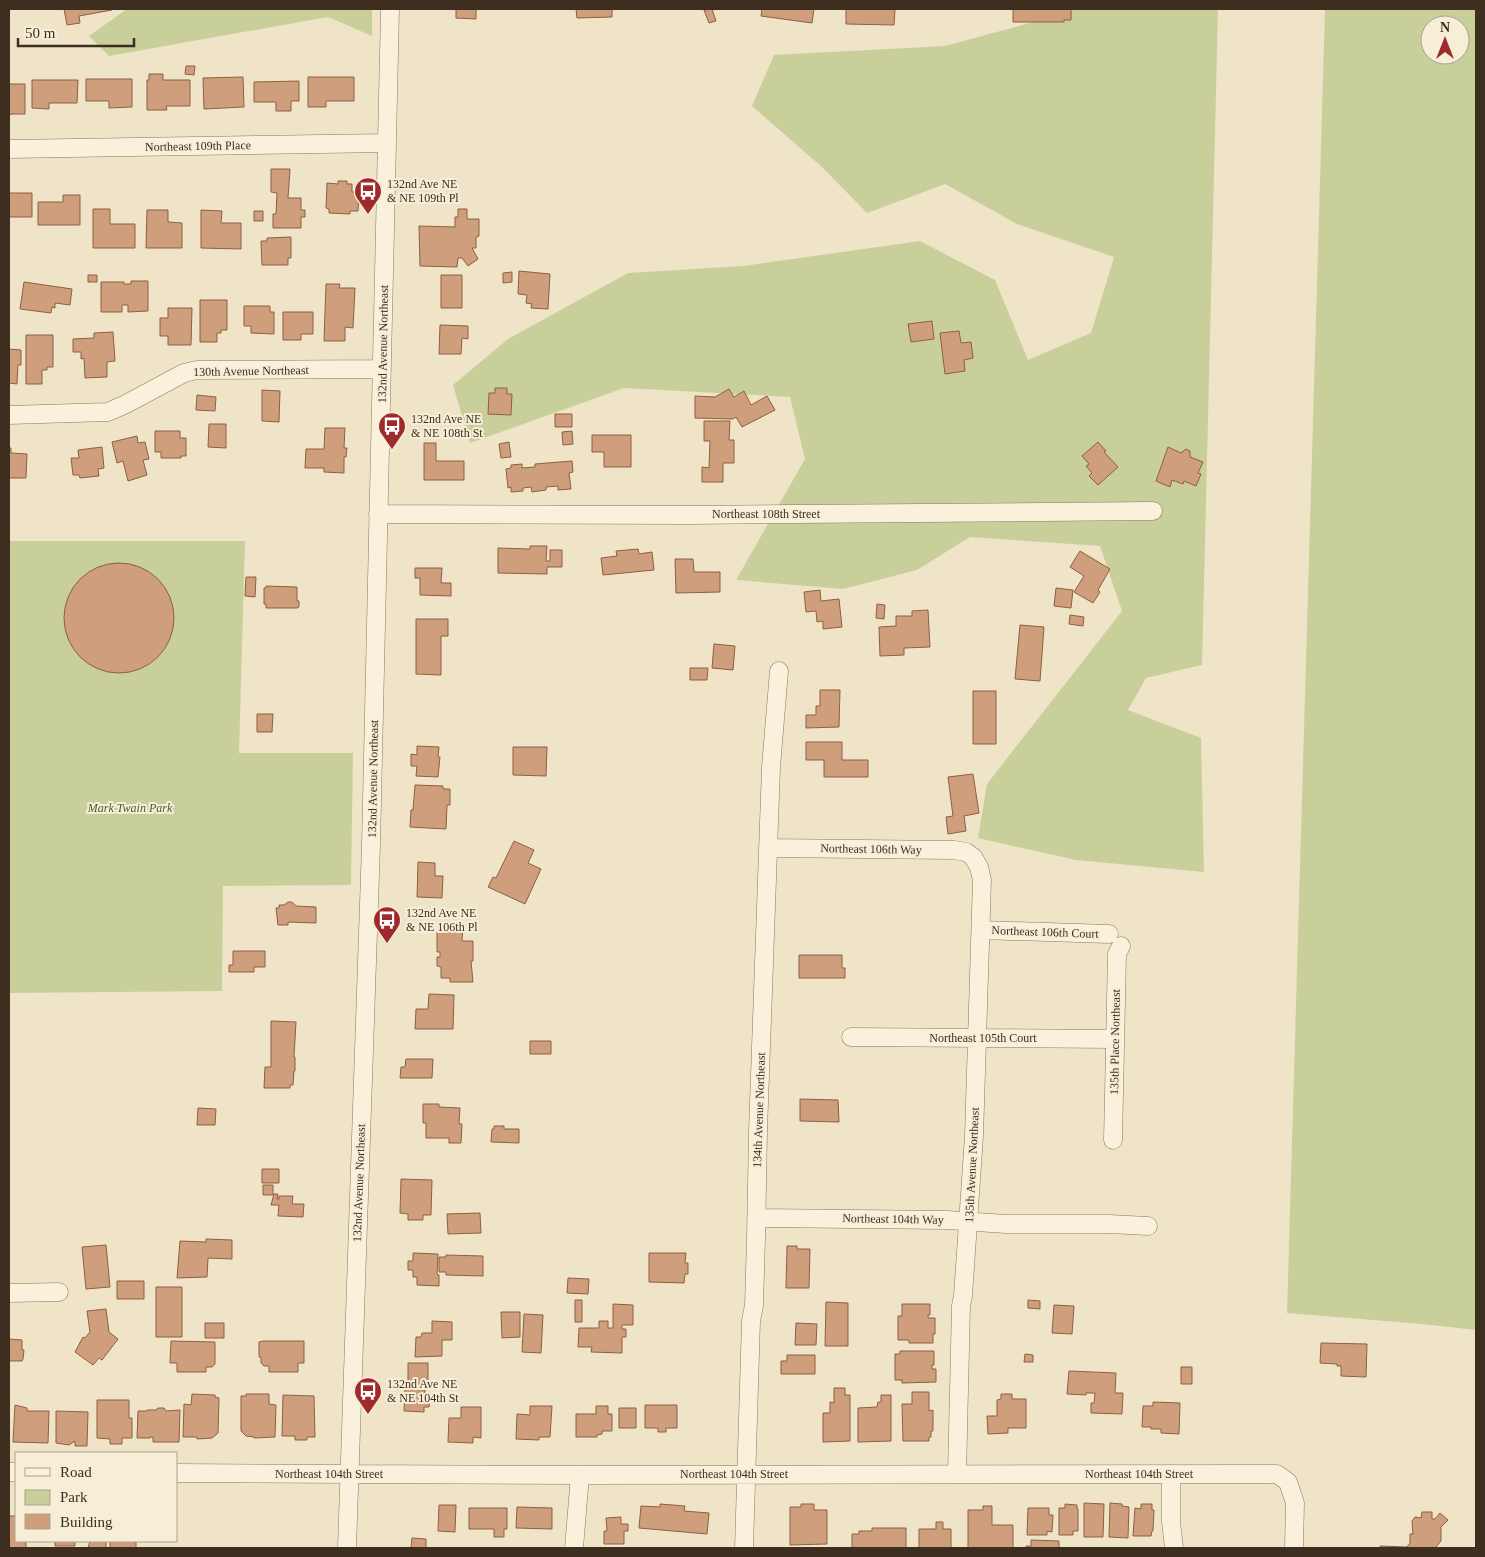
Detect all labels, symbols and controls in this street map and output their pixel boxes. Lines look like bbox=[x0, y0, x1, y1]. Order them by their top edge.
scale bar bbox=[18, 15, 134, 47]
north arrow bbox=[1420, 15, 1470, 65]
text: N bbox=[1440, 20, 1450, 35]
text: 50 m bbox=[25, 25, 56, 41]
street label: Northeast 109th Place bbox=[145, 138, 251, 154]
bus stop icon: 132nd Ave NE & NE 109th Pl bbox=[353, 176, 383, 215]
place label: 132nd Ave NE & NE 109th Pl bbox=[387, 177, 459, 205]
street label: 132nd Avenue Northeast bbox=[375, 284, 391, 403]
street label: 130th Avenue Northeast bbox=[193, 363, 310, 379]
bus stop icon: 132nd Ave NE & NE 108th St bbox=[377, 411, 407, 450]
place label: 132nd Ave NE & NE 108th St bbox=[411, 412, 483, 440]
street label: Northeast 108th Street bbox=[712, 507, 821, 521]
street label: 132nd Avenue Northeast bbox=[365, 719, 381, 838]
park label: Mark Twain Park bbox=[87, 801, 173, 815]
street label: Northeast 106th Way bbox=[820, 841, 922, 857]
bus stop icon: 132nd Ave NE & NE 106th Pl bbox=[372, 905, 402, 944]
place label: 132nd Ave NE & NE 106th Pl bbox=[406, 906, 478, 934]
street label: Northeast 106th Court bbox=[991, 923, 1100, 941]
street label: 135th Place Northeast bbox=[1107, 988, 1123, 1095]
street label: Northeast 105th Court bbox=[929, 1031, 1037, 1045]
street label: 134th Avenue Northeast bbox=[750, 1051, 768, 1168]
street label: 135th Avenue Northeast bbox=[962, 1106, 982, 1223]
street label: 132nd Avenue Northeast bbox=[350, 1123, 368, 1242]
street label: Northeast 104th Way bbox=[842, 1211, 944, 1227]
bus stop icon: 132nd Ave NE & NE 104th St bbox=[353, 1376, 383, 1415]
place label: 132nd Ave NE & NE 104th St bbox=[387, 1377, 459, 1405]
legend bbox=[15, 1452, 178, 1542]
text: Road bbox=[60, 1464, 92, 1480]
street label: Northeast 104th Street bbox=[275, 1467, 384, 1481]
street label: Northeast 104th Street bbox=[680, 1467, 789, 1481]
street label: Northeast 104th Street bbox=[1085, 1467, 1194, 1481]
text: Park bbox=[60, 1489, 88, 1505]
text: Building bbox=[60, 1514, 113, 1530]

